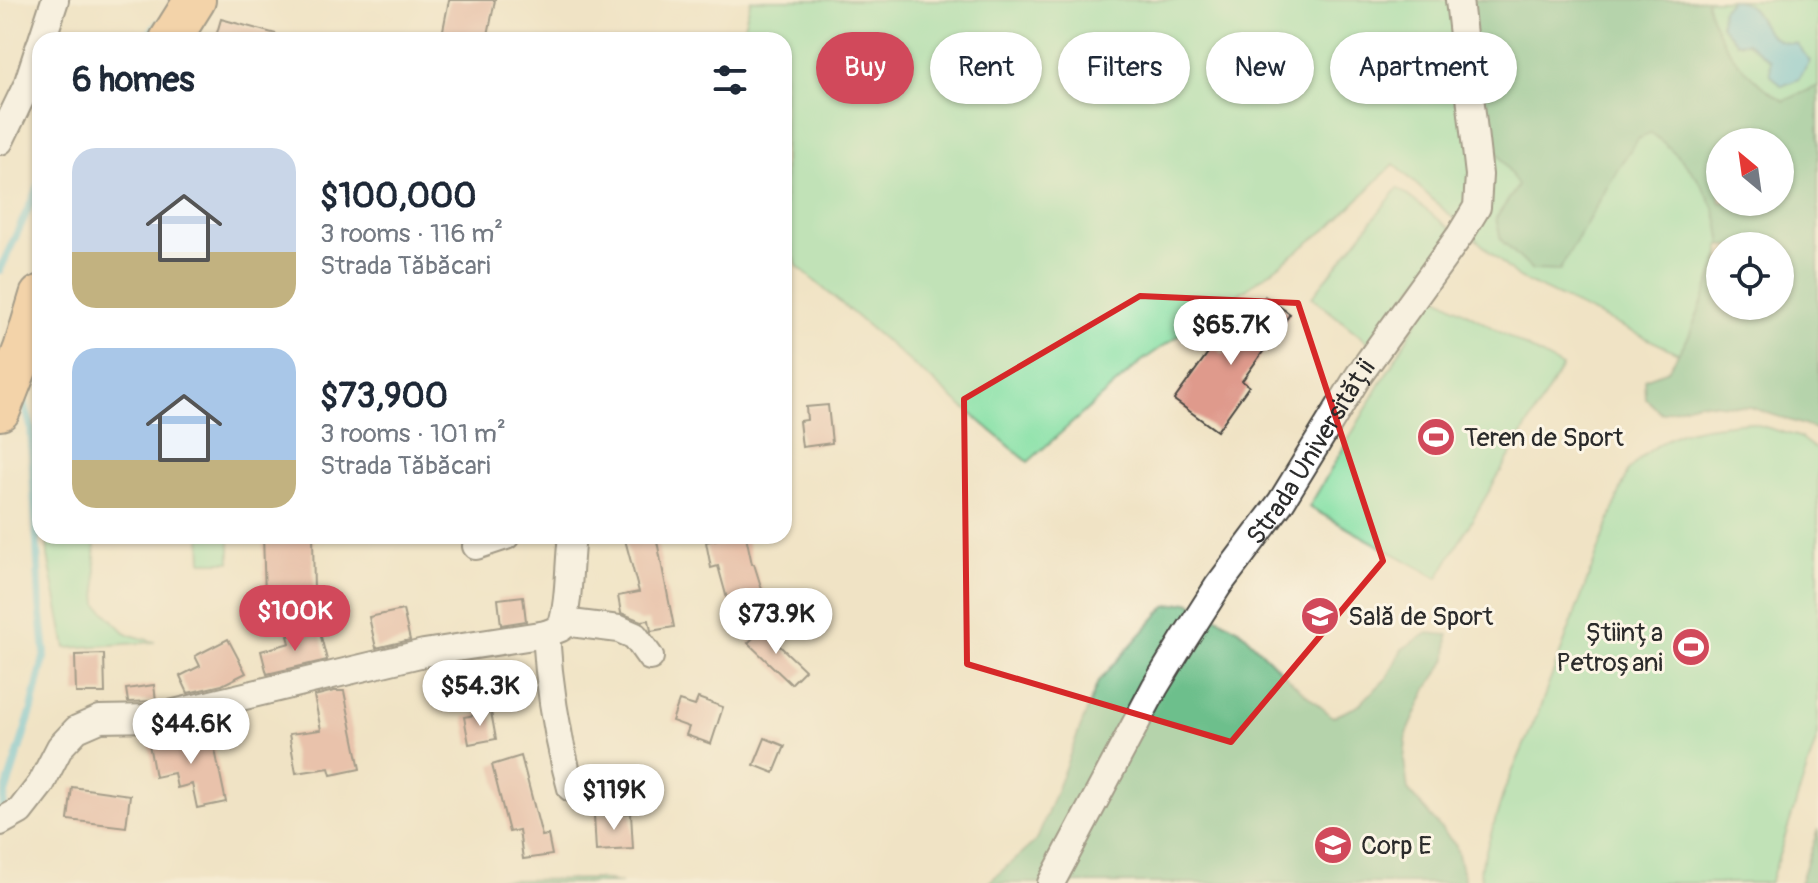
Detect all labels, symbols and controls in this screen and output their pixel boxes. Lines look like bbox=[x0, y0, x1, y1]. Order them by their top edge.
chip: Buy bbox=[816, 32, 914, 104]
chip: Rent bbox=[930, 32, 1042, 104]
chip: Filters bbox=[1058, 32, 1190, 104]
chip: New bbox=[1206, 32, 1314, 104]
chip: Apartment bbox=[1330, 32, 1517, 104]
icon: filters bbox=[708, 58, 752, 102]
text: 6 homes bbox=[72, 59, 195, 102]
north arrow bbox=[1706, 128, 1794, 216]
map controls bbox=[1706, 128, 1794, 320]
text: $100,000 bbox=[320, 175, 476, 218]
icon: home bbox=[136, 180, 232, 276]
text: 3 rooms · 116 m² bbox=[320, 218, 503, 250]
button: locate bbox=[1706, 232, 1794, 320]
text: Strada Tăbăcari bbox=[320, 250, 491, 282]
pin: $65.7K bbox=[1166, 299, 1296, 367]
text: $65.7K bbox=[1192, 309, 1270, 341]
street label: Strada Universității bbox=[1240, 353, 1382, 551]
text: $73,900 bbox=[320, 375, 448, 418]
icon: home bbox=[136, 380, 232, 476]
sports icon: Teren de Sport bbox=[1415, 416, 1457, 458]
text: 3 rooms · 101 m² bbox=[320, 418, 506, 450]
place label: Teren de Sport bbox=[1464, 422, 1624, 454]
text: Strada Tăbăcari bbox=[320, 450, 491, 482]
pin: $100K bbox=[239, 585, 351, 653]
pin: $73.9K bbox=[711, 588, 841, 656]
text: $100K bbox=[257, 595, 333, 627]
school or university icon: Sală de Sport bbox=[1299, 595, 1341, 637]
text: $73.9K bbox=[737, 598, 815, 630]
place label: Sală de Sport bbox=[1348, 601, 1494, 633]
place label: Știința Petroșani bbox=[1556, 617, 1663, 679]
sports icon: Știința Petroșani bbox=[1670, 626, 1712, 668]
pin: $54.3K bbox=[415, 660, 545, 728]
text: $54.3K bbox=[440, 670, 520, 702]
pin: $44.6K bbox=[126, 698, 256, 766]
text: $44.6K bbox=[151, 708, 231, 740]
pin: $119K bbox=[558, 764, 670, 832]
text: $119K bbox=[582, 774, 646, 806]
school or university icon: Corp E bbox=[1312, 824, 1354, 866]
place label: Corp E bbox=[1361, 830, 1432, 862]

